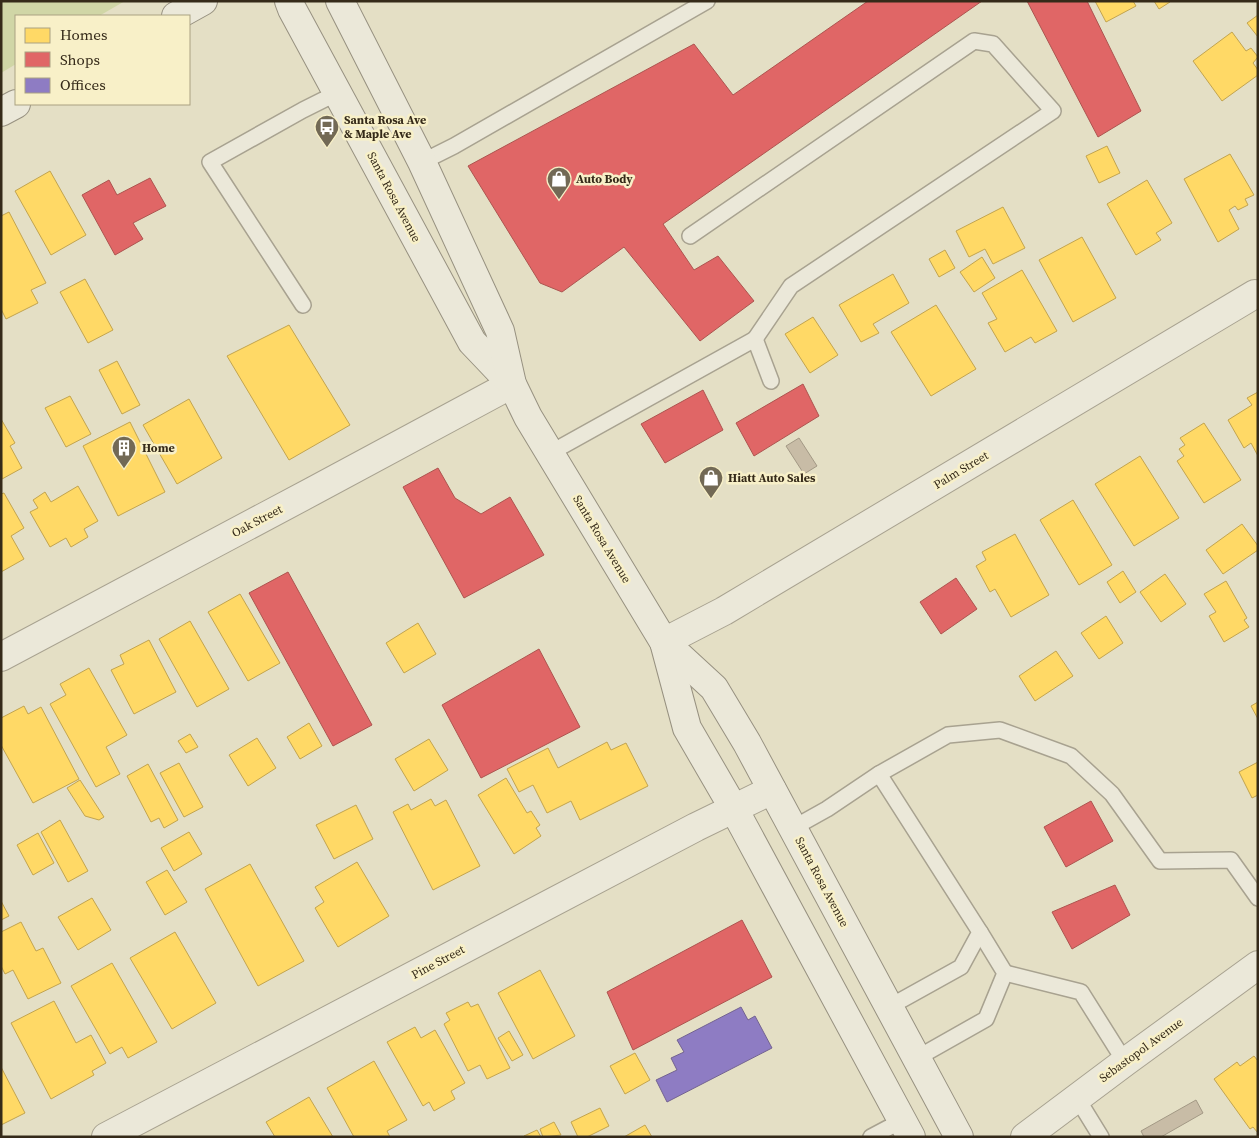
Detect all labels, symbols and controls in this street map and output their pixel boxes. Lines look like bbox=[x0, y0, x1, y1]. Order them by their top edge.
legend bbox=[15, 15, 190, 105]
text: Homes bbox=[60, 24, 107, 45]
text: Shops bbox=[60, 49, 100, 70]
text: Offices bbox=[60, 74, 106, 95]
place label: Santa Rosa Ave & Maple Ave bbox=[344, 112, 426, 142]
bus stop icon: Santa Rosa Ave & Maple Ave bbox=[314, 114, 340, 148]
street label: Santa Rosa Avenue bbox=[363, 149, 425, 245]
shop icon: Auto Body bbox=[546, 166, 572, 200]
place label: Auto Body bbox=[576, 171, 633, 187]
building icon: Home bbox=[111, 435, 137, 469]
place label: Home bbox=[142, 440, 175, 456]
street label: Palm Street bbox=[931, 447, 992, 493]
shop icon: Hiatt Auto Sales bbox=[698, 465, 724, 499]
place label: Hiatt Auto Sales bbox=[728, 470, 816, 486]
street label: Santa Rosa Avenue bbox=[569, 492, 635, 586]
street label: Oak Street bbox=[229, 501, 285, 541]
street label: Santa Rosa Avenue bbox=[791, 834, 853, 930]
street label: Pine Street bbox=[409, 941, 467, 983]
street label: Sebastopol Avenue bbox=[1096, 1014, 1186, 1086]

